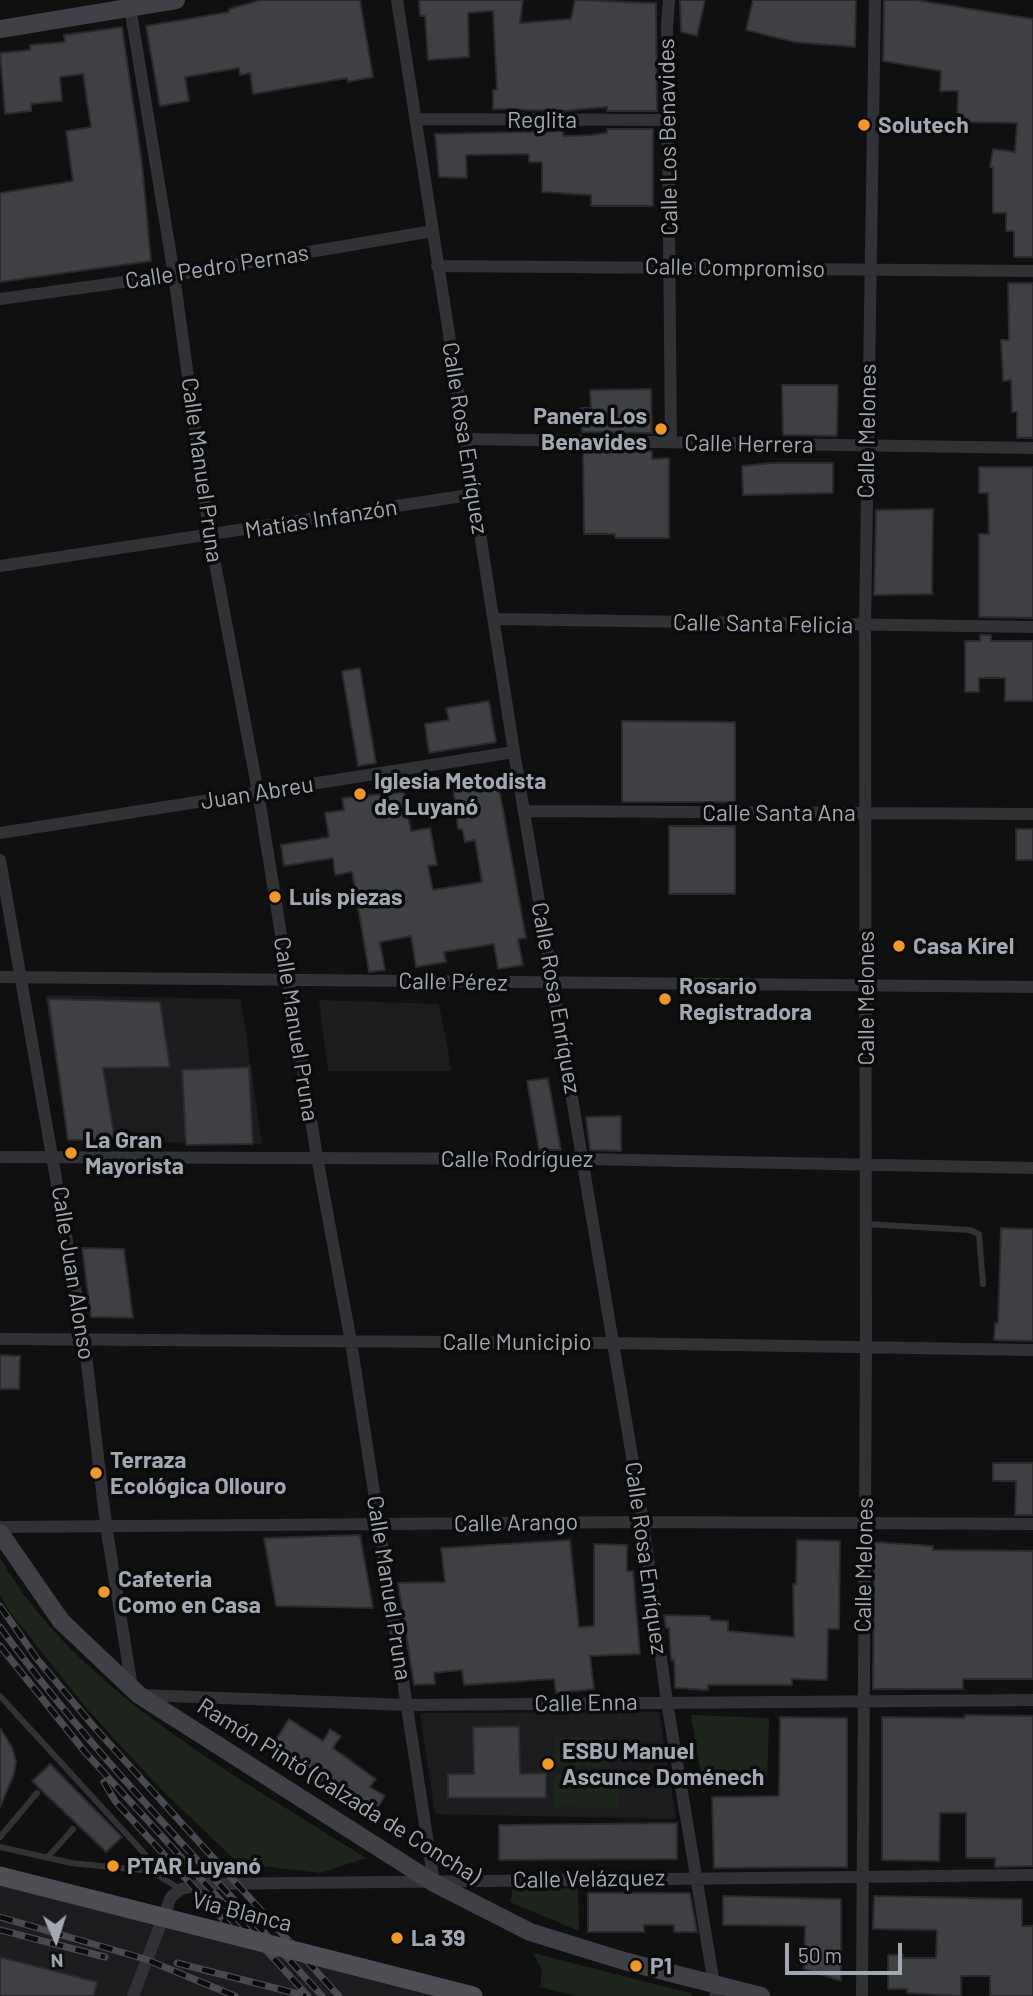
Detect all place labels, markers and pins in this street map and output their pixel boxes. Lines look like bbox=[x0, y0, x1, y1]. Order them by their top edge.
place label: Solutech bbox=[878, 111, 969, 139]
marker: Solutech bbox=[856, 117, 872, 133]
place label: Panera Los Benavides bbox=[533, 402, 647, 456]
marker: Panera Los Benavides bbox=[653, 421, 669, 437]
place label: Iglesia Metodista de Luyanó bbox=[374, 767, 546, 821]
marker: Iglesia Metodista de Luyanó bbox=[352, 786, 368, 802]
place label: Luis piezas bbox=[289, 883, 402, 911]
marker: Luis piezas bbox=[267, 889, 283, 905]
place label: Casa Kirel bbox=[913, 932, 1014, 960]
marker: Casa Kirel bbox=[891, 938, 907, 954]
place label: Rosario Registradora bbox=[679, 972, 812, 1026]
marker: Rosario Registradora bbox=[657, 991, 673, 1007]
place label: La Gran Mayorista bbox=[85, 1126, 184, 1180]
marker: La Gran Mayorista bbox=[63, 1145, 79, 1161]
place label: Terraza Ecológica Ollouro bbox=[110, 1446, 287, 1500]
marker: Terraza Ecológica Ollouro bbox=[88, 1465, 104, 1481]
place label: Cafeteria Como en Casa bbox=[118, 1565, 261, 1619]
marker: Cafeteria Como en Casa bbox=[96, 1584, 112, 1600]
place label: ESBU Manuel Ascunce Doménech bbox=[562, 1737, 764, 1791]
marker: ESBU Manuel Ascunce Doménech bbox=[540, 1756, 556, 1772]
place label: PTAR Luyanó bbox=[127, 1852, 261, 1880]
marker: PTAR Luyanó bbox=[105, 1858, 121, 1874]
place label: La 39 bbox=[411, 1924, 466, 1952]
marker: La 39 bbox=[389, 1930, 405, 1946]
place label: P1 bbox=[650, 1952, 672, 1980]
marker: P1 bbox=[628, 1958, 644, 1974]

